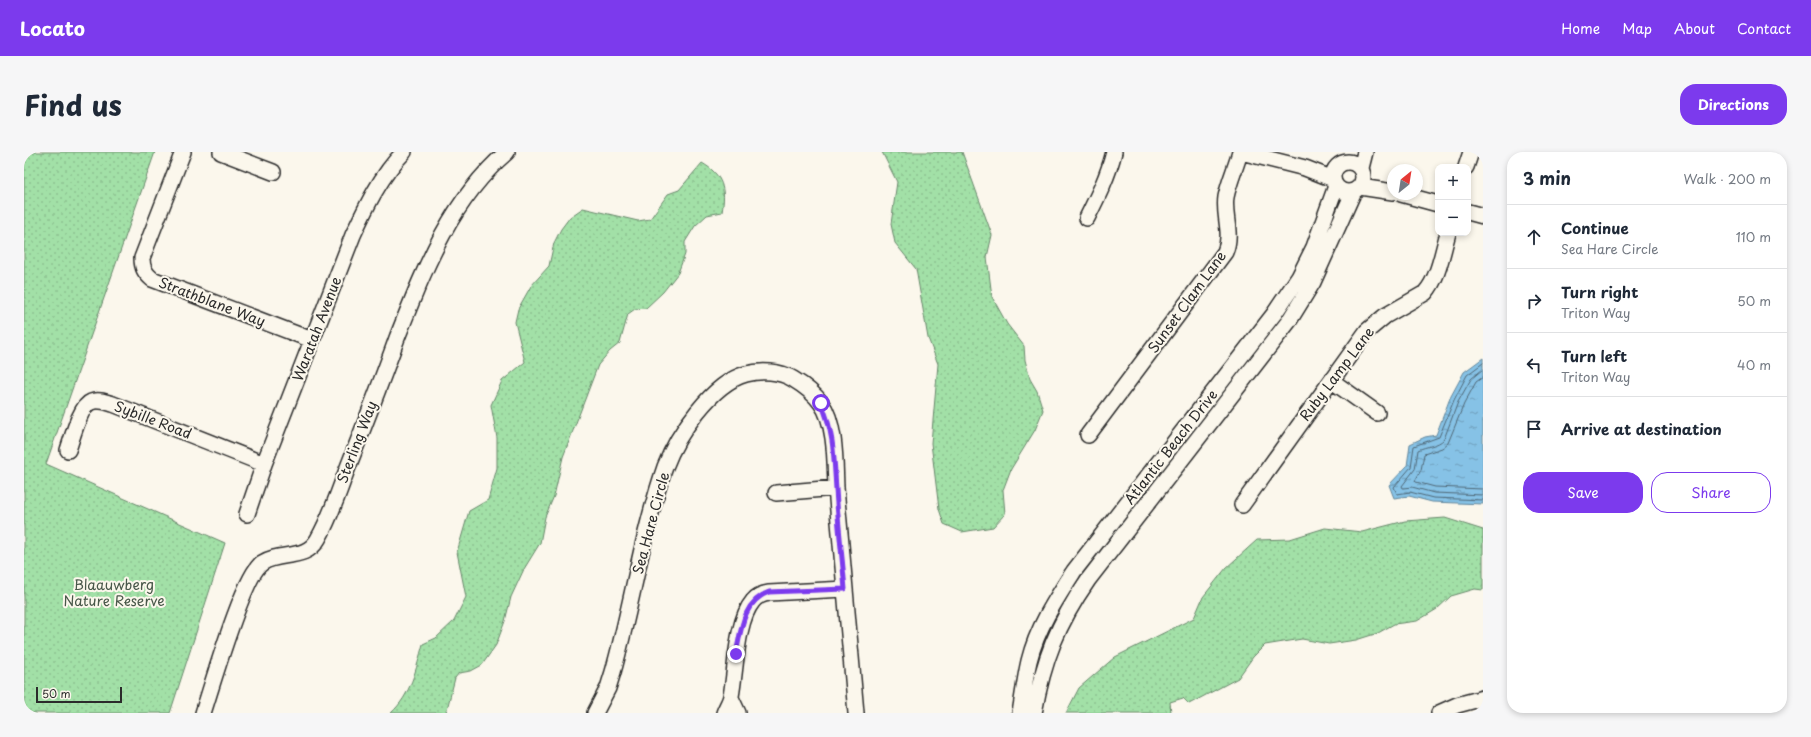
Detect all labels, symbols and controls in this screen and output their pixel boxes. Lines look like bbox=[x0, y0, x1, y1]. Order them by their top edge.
text: Locato bbox=[20, 14, 85, 42]
text: Home bbox=[1561, 18, 1600, 39]
text: Map bbox=[1622, 18, 1652, 39]
text: About bbox=[1674, 18, 1715, 39]
text: Contact bbox=[1737, 18, 1791, 39]
text: Find us bbox=[24, 83, 122, 126]
button: Directions bbox=[1680, 84, 1787, 125]
north arrow bbox=[1387, 164, 1423, 200]
map controls bbox=[1435, 164, 1471, 236]
button: + bbox=[1435, 164, 1471, 200]
text: 3 min bbox=[1523, 165, 1571, 191]
text: Walk · 200 m bbox=[1683, 169, 1771, 188]
button: − bbox=[1435, 200, 1471, 236]
text: Continue bbox=[1561, 216, 1629, 239]
icon: ahead bbox=[1523, 226, 1545, 248]
text: 110 m bbox=[1736, 227, 1771, 246]
text: Sea Hare Circle bbox=[1561, 239, 1659, 258]
street label: Sunset Clam Lane bbox=[1142, 246, 1231, 357]
street label: Strathblane Way bbox=[156, 271, 269, 332]
street label: Waratah Avenue bbox=[287, 273, 346, 384]
text: Turn right bbox=[1561, 280, 1638, 303]
icon: right bbox=[1523, 290, 1545, 312]
text: 50 m bbox=[1737, 291, 1771, 310]
text: Triton Way bbox=[1561, 303, 1631, 322]
street label: Ruby Lamp Lane bbox=[1294, 322, 1379, 425]
text: Turn left bbox=[1561, 344, 1627, 367]
icon: left bbox=[1523, 354, 1545, 376]
text: 40 m bbox=[1737, 355, 1771, 374]
text: Triton Way bbox=[1561, 367, 1631, 386]
street label: Atlantic Beach Drive bbox=[1119, 385, 1222, 509]
route start bbox=[812, 394, 830, 412]
street label: Sybille Road bbox=[112, 395, 195, 444]
street label: Sterling Way bbox=[331, 398, 382, 486]
text: Arrive at destination bbox=[1561, 417, 1722, 440]
icon: arrive bbox=[1523, 418, 1545, 440]
street label: Sea Hare Circle bbox=[627, 469, 674, 576]
button: Save bbox=[1523, 472, 1643, 513]
button: Share bbox=[1651, 472, 1771, 513]
park label: Blaauwberg Nature Reserve bbox=[63, 574, 165, 611]
route end bbox=[727, 645, 745, 663]
scale bar bbox=[36, 685, 122, 704]
text: 50 m bbox=[42, 685, 71, 702]

